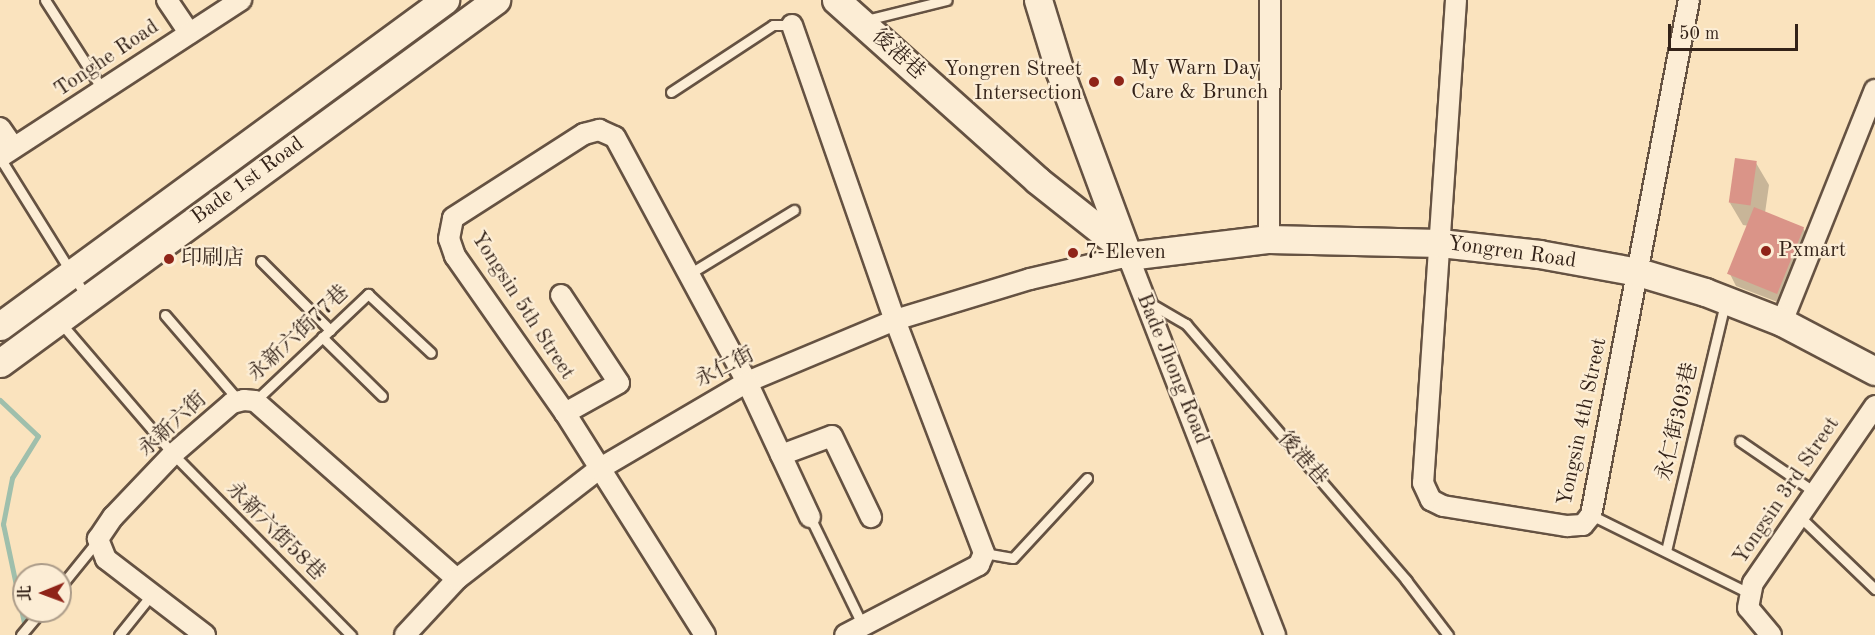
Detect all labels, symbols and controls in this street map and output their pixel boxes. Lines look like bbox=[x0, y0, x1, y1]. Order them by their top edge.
scale bar bbox=[1671, 12, 1802, 50]
street label: Tonghe Road bbox=[50, 15, 164, 103]
street label: 後港巷 bbox=[866, 25, 930, 85]
text: 50 m bbox=[1679, 25, 1719, 43]
place label: My Warn Day Care & Brunch bbox=[1131, 56, 1268, 106]
place label: Yongren Street Intersection bbox=[944, 57, 1082, 107]
marker: My Warn Day Care & Brunch bbox=[1112, 74, 1126, 88]
marker: Yongren Street Intersection bbox=[1087, 75, 1101, 89]
street label: Bade 1st Road bbox=[187, 132, 309, 230]
street label: Yongsin 5th Street bbox=[465, 227, 579, 385]
street label: Yongren Road bbox=[1446, 232, 1578, 274]
place label: Pxmart bbox=[1778, 238, 1846, 264]
place label: 7-Eleven bbox=[1085, 240, 1166, 266]
marker: Pxmart bbox=[1759, 244, 1773, 258]
place label: 印刷店 bbox=[181, 246, 244, 272]
marker: 7-Eleven bbox=[1066, 246, 1080, 260]
marker: 印刷店 bbox=[162, 252, 176, 266]
street label: 永新六街77巷 bbox=[243, 281, 355, 387]
street label: Bade Jhong Road bbox=[1130, 290, 1214, 448]
street label: Yongsin 4th Street bbox=[1553, 336, 1613, 508]
street label: 永仁街 bbox=[691, 342, 759, 394]
street label: 永仁街303巷 bbox=[1652, 360, 1704, 484]
street label: 永新六街 bbox=[134, 387, 212, 463]
street label: Yongsin 3rd Street bbox=[1728, 413, 1846, 569]
street label: 後港巷 bbox=[1272, 427, 1332, 491]
street label: 永新六街58巷 bbox=[220, 477, 330, 587]
north arrow bbox=[12, 563, 72, 623]
text: 北 bbox=[18, 585, 34, 601]

